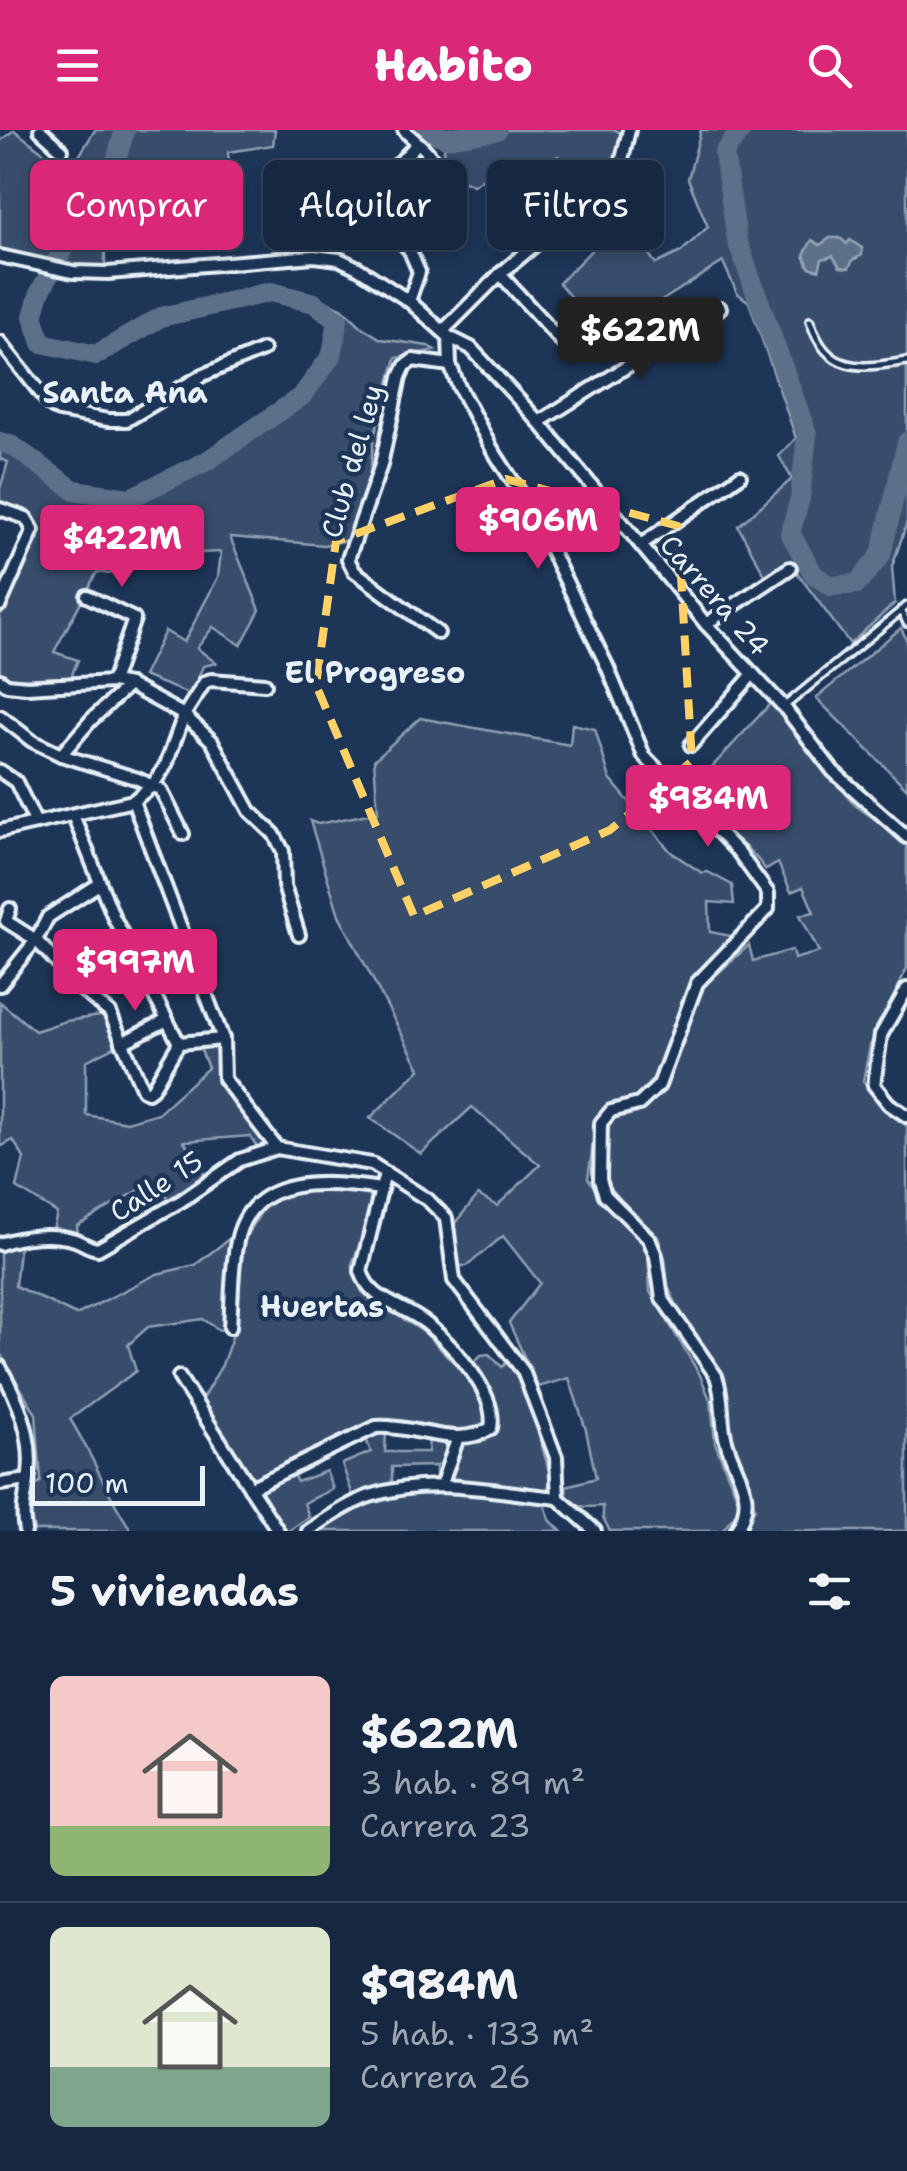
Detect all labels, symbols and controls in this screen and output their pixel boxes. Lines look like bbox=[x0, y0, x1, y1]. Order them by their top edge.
text: Habito bbox=[374, 35, 533, 95]
icon: menu bbox=[50, 38, 105, 93]
icon: search bbox=[802, 38, 857, 93]
chip: Comprar bbox=[30, 160, 243, 250]
chip: Alquilar bbox=[263, 160, 467, 250]
chip: Filtros bbox=[487, 160, 664, 250]
pin: $622M bbox=[570, 297, 710, 382]
text: $622M bbox=[580, 308, 700, 351]
district label: Santa Ana bbox=[42, 372, 208, 413]
street label: Club del ley bbox=[312, 380, 392, 542]
pin: $906M bbox=[468, 487, 608, 572]
text: $906M bbox=[478, 498, 598, 541]
pin: $422M bbox=[52, 505, 192, 590]
text: $422M bbox=[62, 516, 182, 559]
street label: Carrera 24 bbox=[652, 526, 778, 664]
district label: El Progreso bbox=[284, 652, 466, 693]
pin: $984M bbox=[638, 765, 778, 850]
text: $984M bbox=[648, 776, 768, 819]
pin: $997M bbox=[65, 929, 205, 1014]
text: $997M bbox=[75, 940, 195, 983]
street label: Calle 15 bbox=[102, 1142, 210, 1230]
district label: Huertas bbox=[260, 1286, 384, 1327]
scale bar bbox=[30, 1461, 205, 1506]
text: 100 m bbox=[45, 1464, 129, 1502]
text: 5 viviendas bbox=[50, 1563, 299, 1619]
icon: filters bbox=[802, 1564, 857, 1619]
text: $622M bbox=[360, 1705, 518, 1761]
icon: home bbox=[130, 1716, 250, 1836]
text: 3 hab. · 89 m² bbox=[360, 1761, 585, 1804]
text: Carrera 23 bbox=[360, 1804, 531, 1847]
text: $984M bbox=[360, 1956, 518, 2012]
icon: home bbox=[130, 1967, 250, 2087]
text: 5 hab. · 133 m² bbox=[360, 2012, 594, 2055]
text: Carrera 26 bbox=[360, 2055, 531, 2098]

